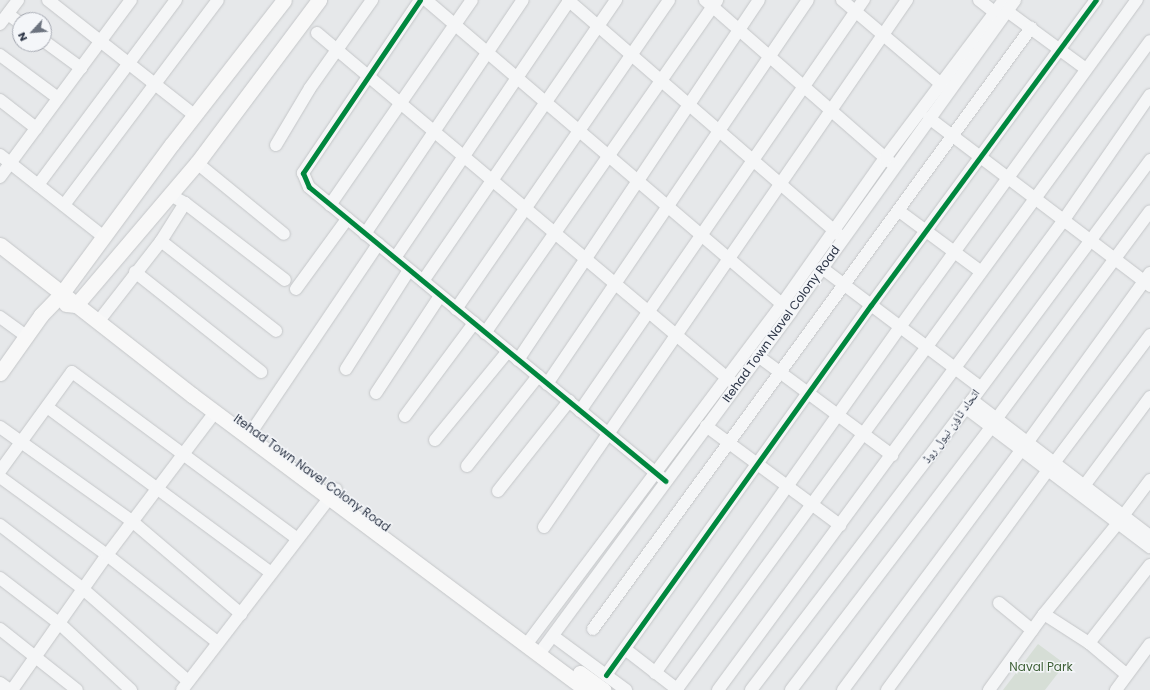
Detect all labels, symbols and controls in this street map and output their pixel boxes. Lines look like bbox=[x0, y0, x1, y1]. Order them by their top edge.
north arrow bbox=[12, 12, 52, 52]
text: N bbox=[13, 30, 31, 44]
street label: Itehad Town Navel Colony Road bbox=[719, 243, 843, 405]
street label: اتحاد ٹاؤن نیول روڈ bbox=[919, 386, 983, 466]
street label: Itehad Town Navel Colony Road bbox=[231, 411, 393, 535]
park label: Naval Park bbox=[1009, 660, 1073, 674]

